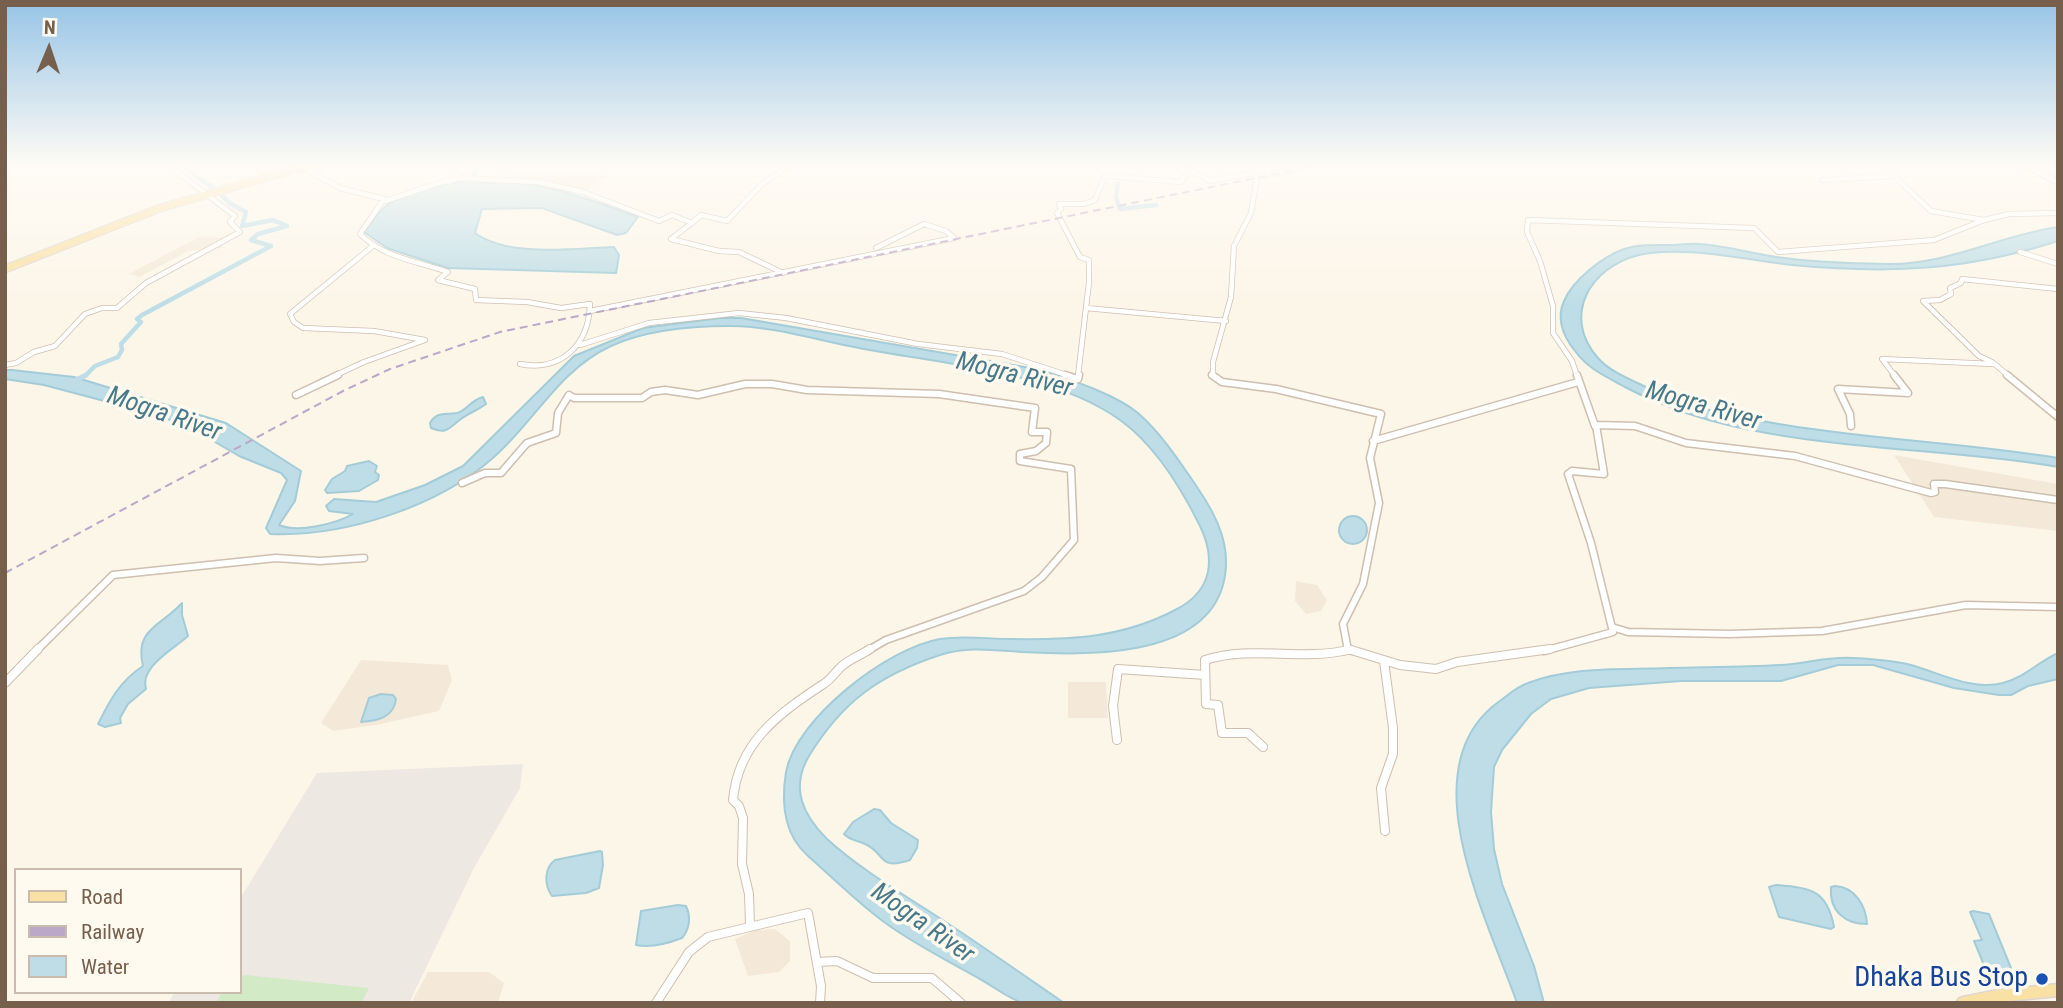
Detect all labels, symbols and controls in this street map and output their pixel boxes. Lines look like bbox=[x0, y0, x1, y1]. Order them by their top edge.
north arrow bbox=[14, 14, 84, 84]
text: N bbox=[44, 16, 56, 39]
water label: Mogra River bbox=[953, 347, 1075, 405]
water label: Mogra River bbox=[1642, 376, 1764, 438]
water label: Mogra River bbox=[103, 381, 225, 449]
legend bbox=[14, 868, 242, 994]
water label: Mogra River bbox=[864, 877, 980, 971]
text: Road bbox=[81, 885, 123, 909]
text: Railway bbox=[81, 920, 144, 944]
text: Water bbox=[81, 955, 129, 979]
place label: Dhaka Bus Stop bbox=[1854, 962, 2028, 996]
marker: Dhaka Bus Stop bbox=[2034, 971, 2050, 987]

